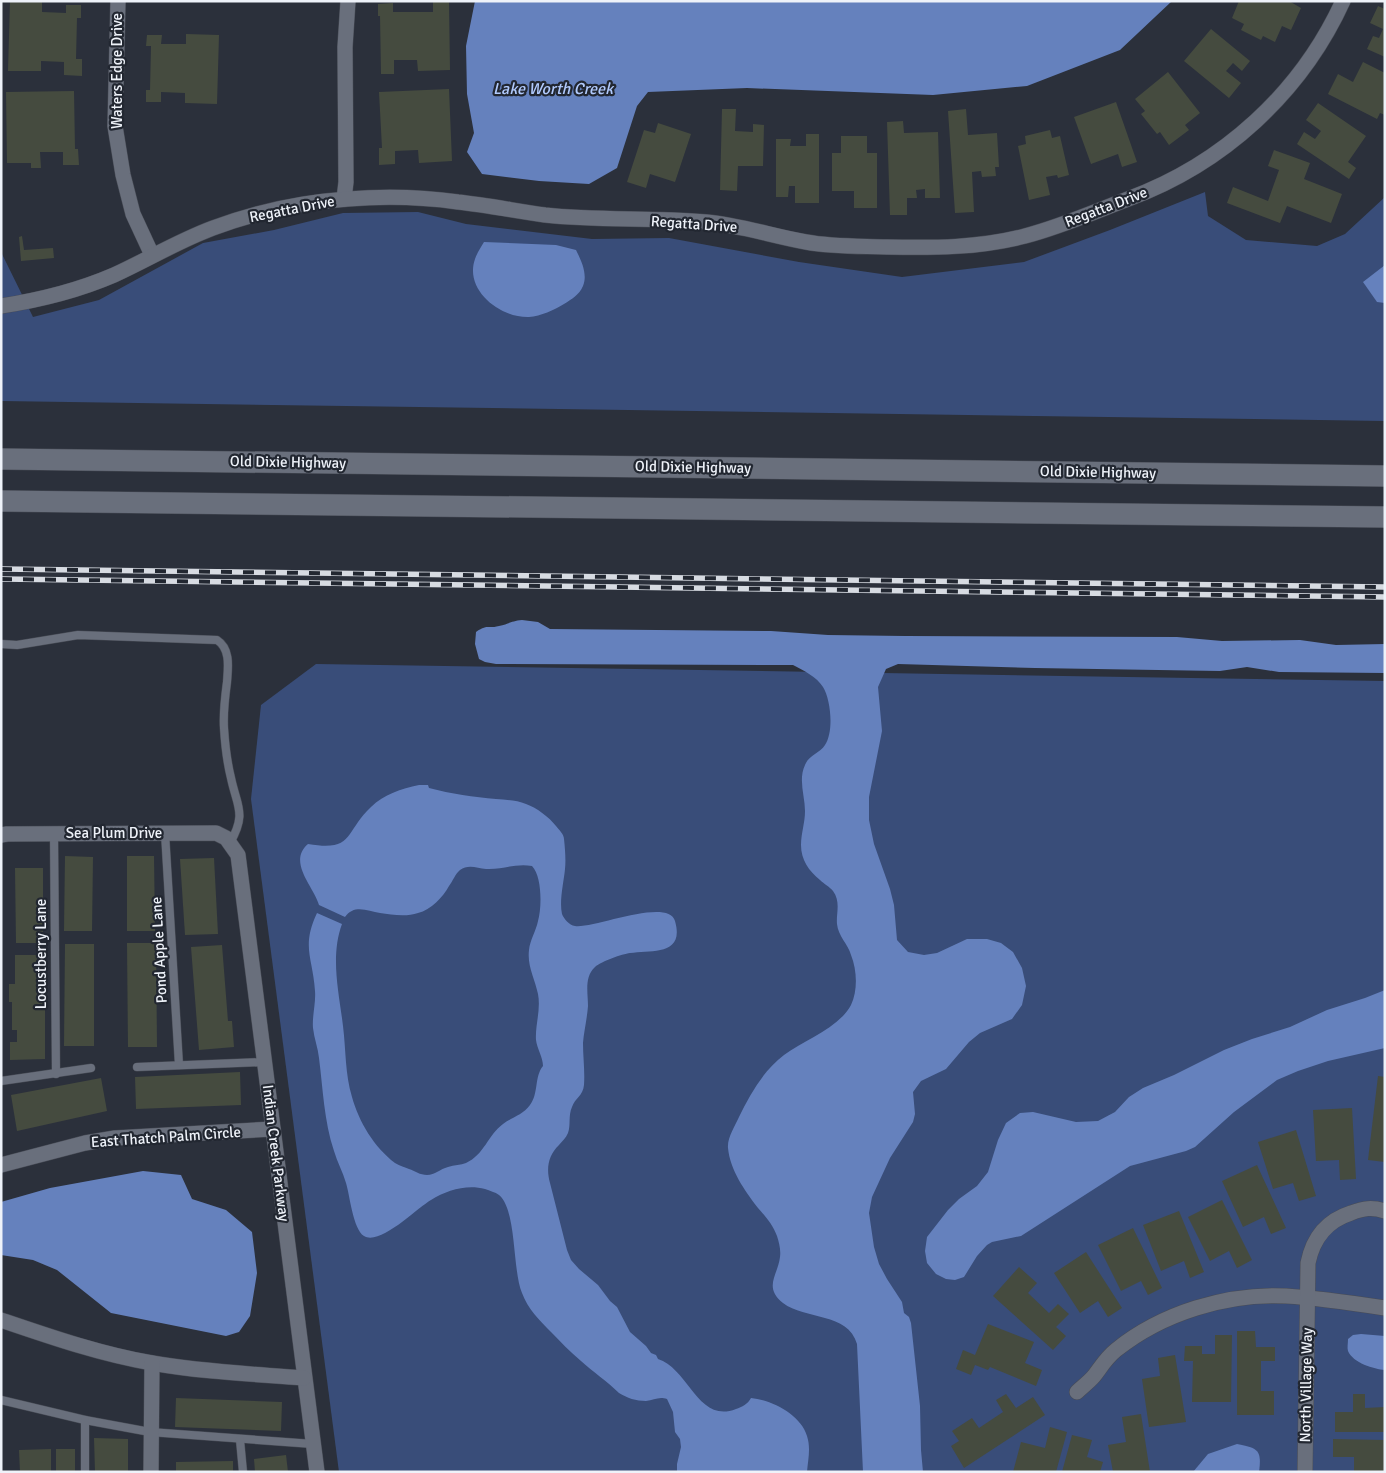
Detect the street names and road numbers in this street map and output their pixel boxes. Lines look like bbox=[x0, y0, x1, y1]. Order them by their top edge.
street label: Waters Edge Drive bbox=[108, 13, 126, 129]
street label: Regatta Drive bbox=[1062, 183, 1150, 231]
street label: Regatta Drive bbox=[248, 192, 336, 226]
street label: Regatta Drive bbox=[650, 212, 738, 236]
street label: Old Dixie Highway bbox=[230, 452, 346, 472]
street label: Old Dixie Highway bbox=[635, 457, 751, 477]
street label: Old Dixie Highway bbox=[1040, 462, 1156, 482]
street label: Sea Plum Drive bbox=[66, 824, 162, 842]
street label: Pond Apple Lane bbox=[147, 896, 171, 1004]
street label: Locustberry Lane bbox=[32, 899, 50, 1009]
street label: Indian Creek Parkway bbox=[259, 1084, 293, 1222]
street label: East Thatch Palm Circle bbox=[90, 1123, 242, 1151]
street label: North Village Way bbox=[1296, 1327, 1316, 1443]

